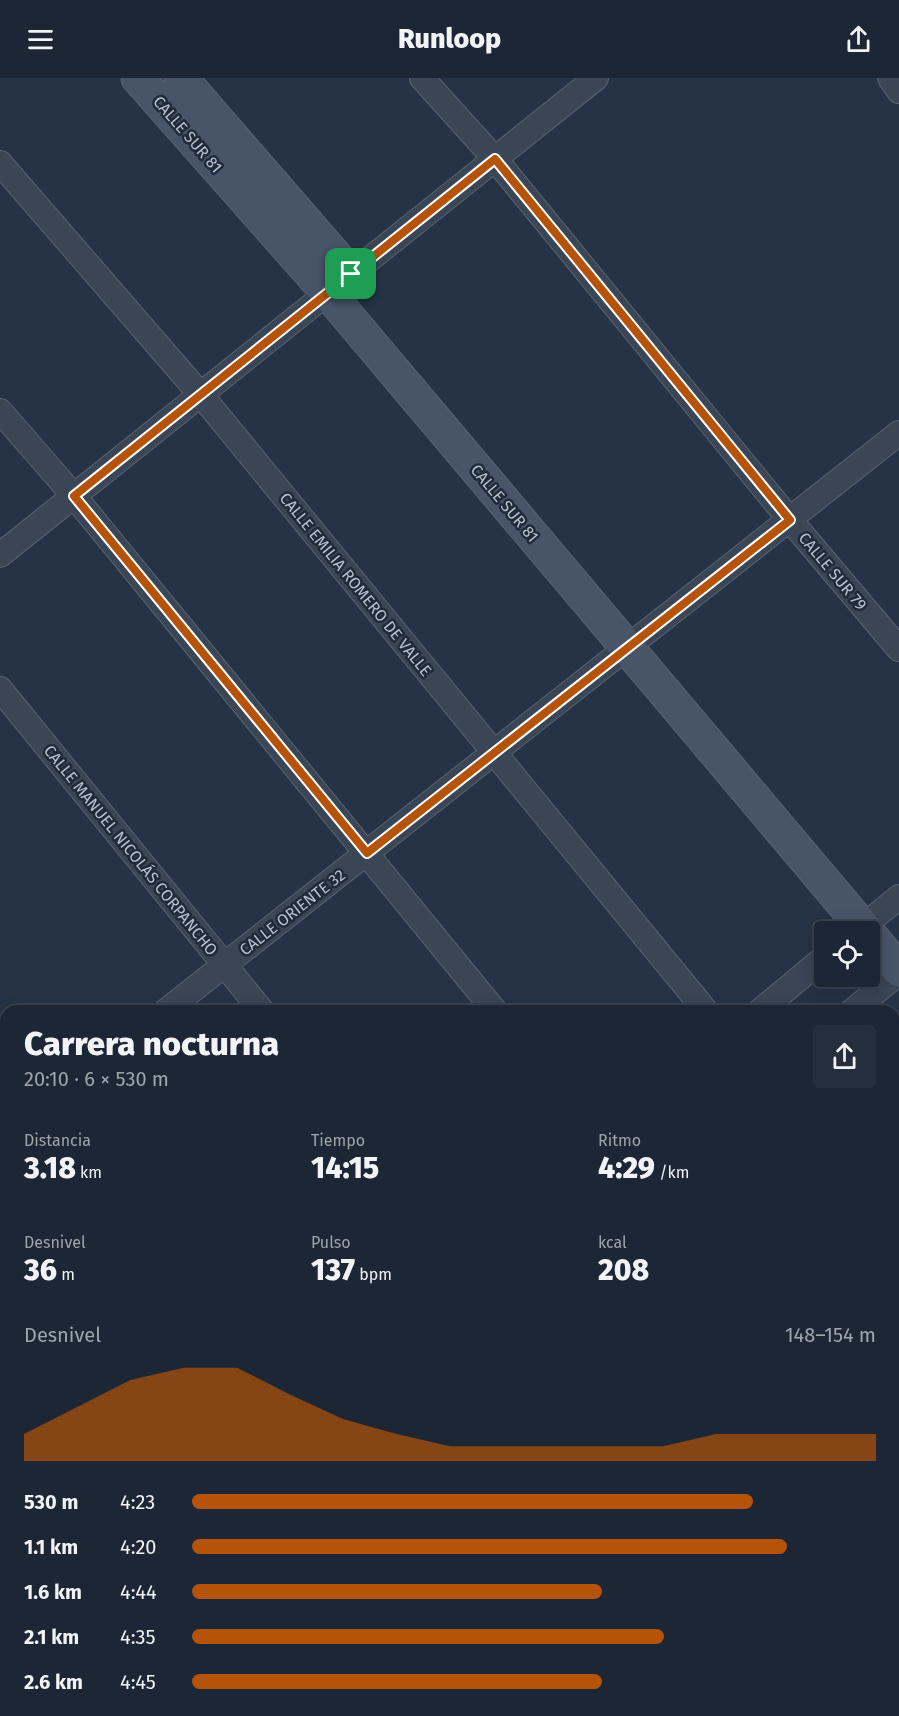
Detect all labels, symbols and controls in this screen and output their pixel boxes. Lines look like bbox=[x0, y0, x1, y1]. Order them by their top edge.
icon: menu bbox=[24, 23, 57, 56]
text: Runloop bbox=[398, 23, 501, 55]
icon: share bbox=[842, 23, 875, 56]
street label: CALLE SUR 81 bbox=[149, 92, 226, 177]
pin bbox=[325, 248, 376, 299]
icon: arrive bbox=[334, 257, 367, 290]
street label: CALLE SUR 81 bbox=[467, 461, 543, 546]
street label: CALLE EMILIA ROMERO DE VALLE bbox=[276, 489, 436, 680]
street label: CALLE SUR 79 bbox=[795, 529, 871, 614]
street label: CALLE MANUEL NICOLÁS CORPANCHO bbox=[40, 741, 222, 959]
street label: CALLE ORIENTE 32 bbox=[236, 865, 349, 959]
map controls bbox=[814, 921, 880, 987]
button: locate bbox=[814, 921, 880, 987]
text: Carrera nocturna bbox=[24, 1024, 279, 1064]
button: share bbox=[813, 1025, 876, 1088]
text: 20:10 · 6 × 530 m bbox=[24, 1067, 169, 1091]
text: Distancia bbox=[24, 1131, 91, 1150]
text: Tiempo bbox=[311, 1131, 365, 1150]
text: Ritmo bbox=[598, 1131, 641, 1150]
text: 3.18 bbox=[24, 1150, 76, 1186]
text: 14:15 bbox=[311, 1150, 379, 1186]
text: 4:29 bbox=[598, 1150, 655, 1186]
text: km bbox=[76, 1163, 102, 1182]
text: /km bbox=[655, 1163, 689, 1182]
text: Desnivel bbox=[24, 1233, 86, 1252]
text: Pulso bbox=[311, 1233, 351, 1252]
text: kcal bbox=[598, 1233, 627, 1252]
text: 36 bbox=[24, 1252, 57, 1288]
text: 137 bbox=[311, 1252, 355, 1288]
text: 208 bbox=[598, 1252, 649, 1288]
text: m bbox=[57, 1265, 75, 1284]
text: bpm bbox=[355, 1265, 392, 1284]
text: Desnivel bbox=[24, 1323, 101, 1347]
text: 148–154 m bbox=[785, 1323, 876, 1347]
text: 530 m bbox=[24, 1490, 78, 1514]
text: 4:23 bbox=[120, 1490, 155, 1514]
text: 1.1 km bbox=[24, 1535, 78, 1559]
text: 4:20 bbox=[120, 1535, 157, 1559]
text: 1.6 km bbox=[24, 1580, 82, 1604]
text: 4:44 bbox=[120, 1580, 157, 1604]
text: 2.1 km bbox=[24, 1625, 79, 1649]
text: 4:35 bbox=[120, 1625, 156, 1649]
text: 2.6 km bbox=[24, 1670, 83, 1694]
text: 4:45 bbox=[120, 1670, 156, 1694]

